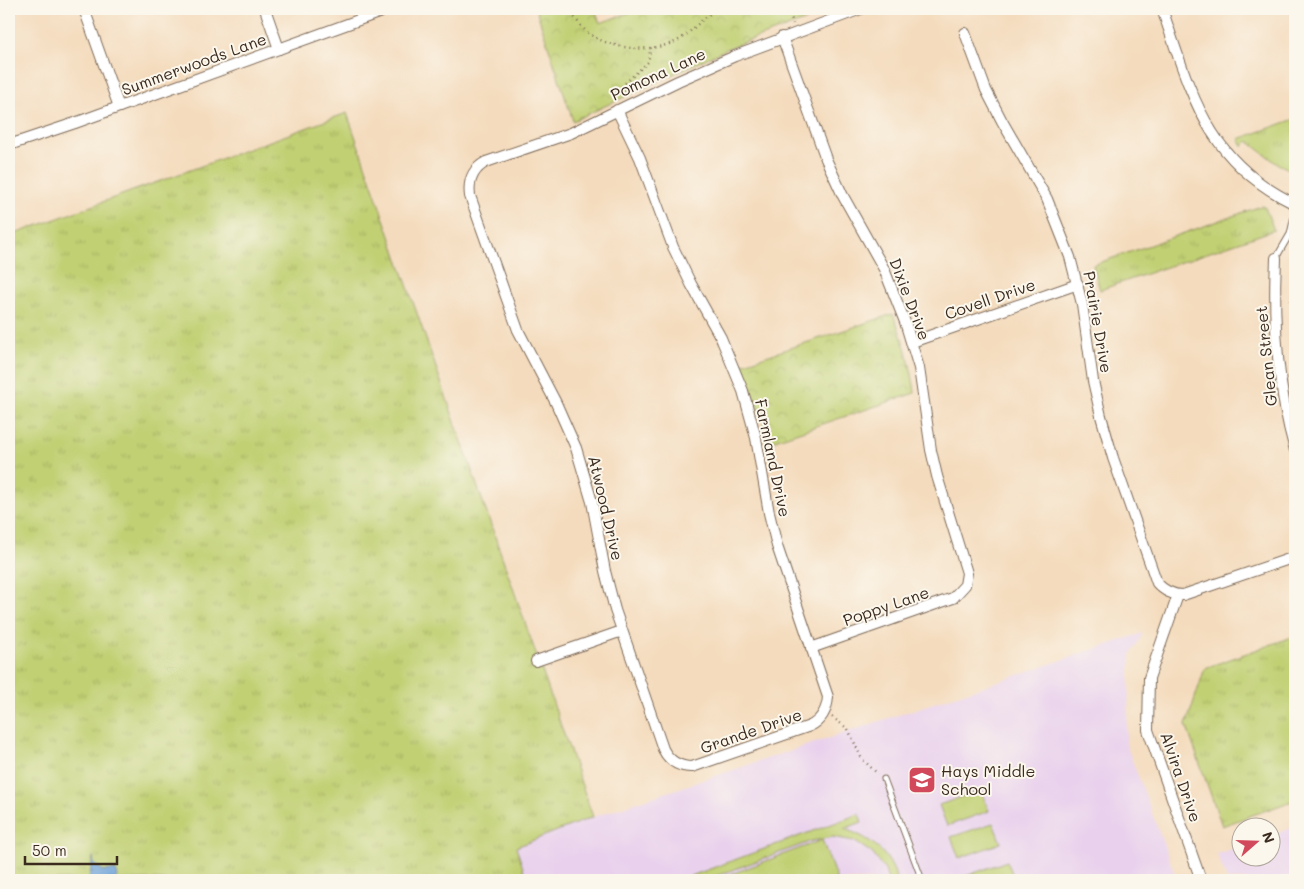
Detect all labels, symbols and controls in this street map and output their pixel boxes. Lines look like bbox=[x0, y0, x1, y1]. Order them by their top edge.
street label: Summerwoods Lane bbox=[118, 28, 269, 100]
street label: Pomona Lane bbox=[607, 42, 709, 105]
street label: Dixie Drive bbox=[885, 255, 936, 343]
street label: Prairie Drive bbox=[1079, 269, 1118, 374]
street label: Covell Drive bbox=[942, 273, 1038, 324]
street label: Glean Street bbox=[1250, 305, 1281, 407]
street label: Farmland Drive bbox=[751, 397, 796, 519]
street label: Atwood Drive bbox=[584, 453, 629, 562]
street label: Poppy Lane bbox=[840, 581, 932, 630]
street label: Grande Drive bbox=[697, 703, 804, 758]
street label: Alvira Drive bbox=[1156, 729, 1207, 825]
place label: Hays Middle School bbox=[941, 760, 1035, 799]
school or university icon: Hays Middle School bbox=[907, 765, 937, 795]
north arrow bbox=[1232, 816, 1282, 866]
text: N bbox=[1258, 829, 1279, 846]
scale bar bbox=[25, 834, 118, 866]
text: 50 m bbox=[32, 840, 67, 860]

